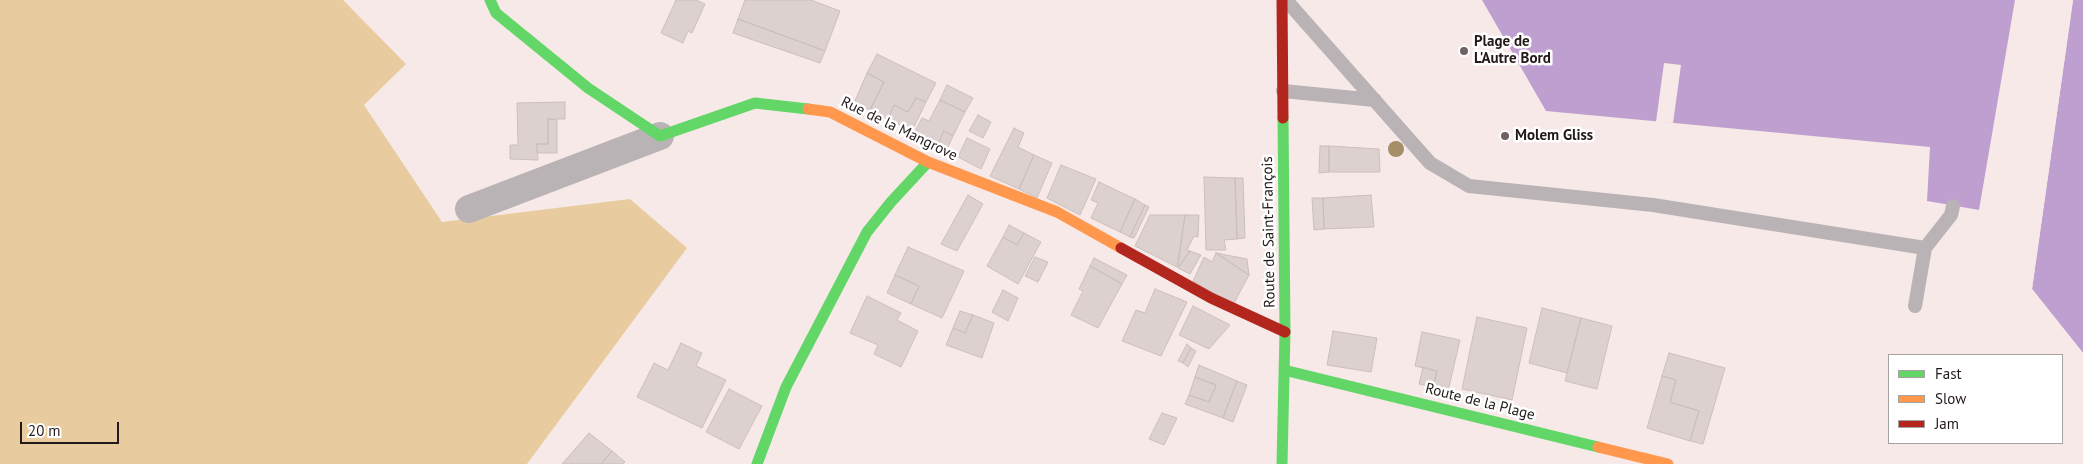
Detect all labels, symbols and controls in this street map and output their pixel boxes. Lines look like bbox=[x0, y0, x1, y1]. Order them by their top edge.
place label: Plage de L'Autre Bord bbox=[1474, 33, 1551, 68]
marker: Plage de L'Autre Bord bbox=[1458, 45, 1470, 57]
street label: Rue de la Mangrove bbox=[838, 93, 960, 165]
place label: Molem Gliss bbox=[1515, 127, 1593, 145]
marker: Molem Gliss bbox=[1499, 130, 1511, 142]
street label: Route de Saint-François bbox=[1259, 156, 1279, 308]
legend bbox=[1888, 354, 2063, 444]
text: Fast bbox=[1935, 364, 1962, 383]
street label: Route de la Plage bbox=[1423, 380, 1537, 424]
text: Slow bbox=[1935, 389, 1966, 408]
scale bar bbox=[22, 412, 121, 444]
text: Jam bbox=[1935, 414, 1959, 433]
text: 20 m bbox=[28, 421, 61, 440]

